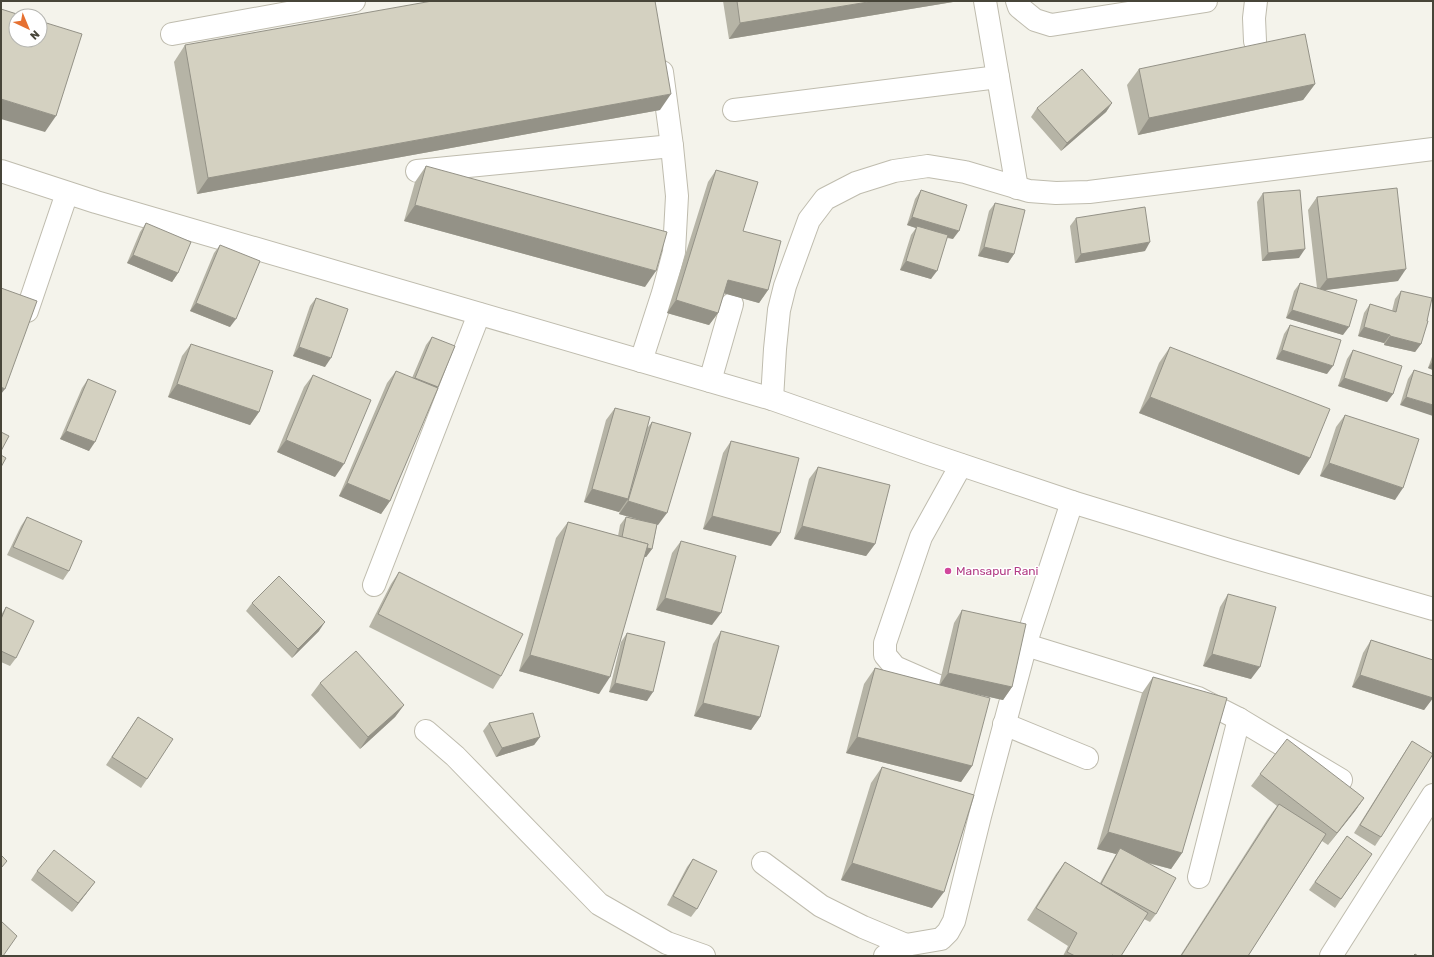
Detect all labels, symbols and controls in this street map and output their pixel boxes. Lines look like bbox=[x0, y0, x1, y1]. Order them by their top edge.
north arrow bbox=[8, 8, 48, 48]
text: N bbox=[27, 27, 42, 42]
place label: Mansapur Rani bbox=[956, 564, 1039, 578]
marker: Mansapur Rani bbox=[943, 566, 953, 576]

